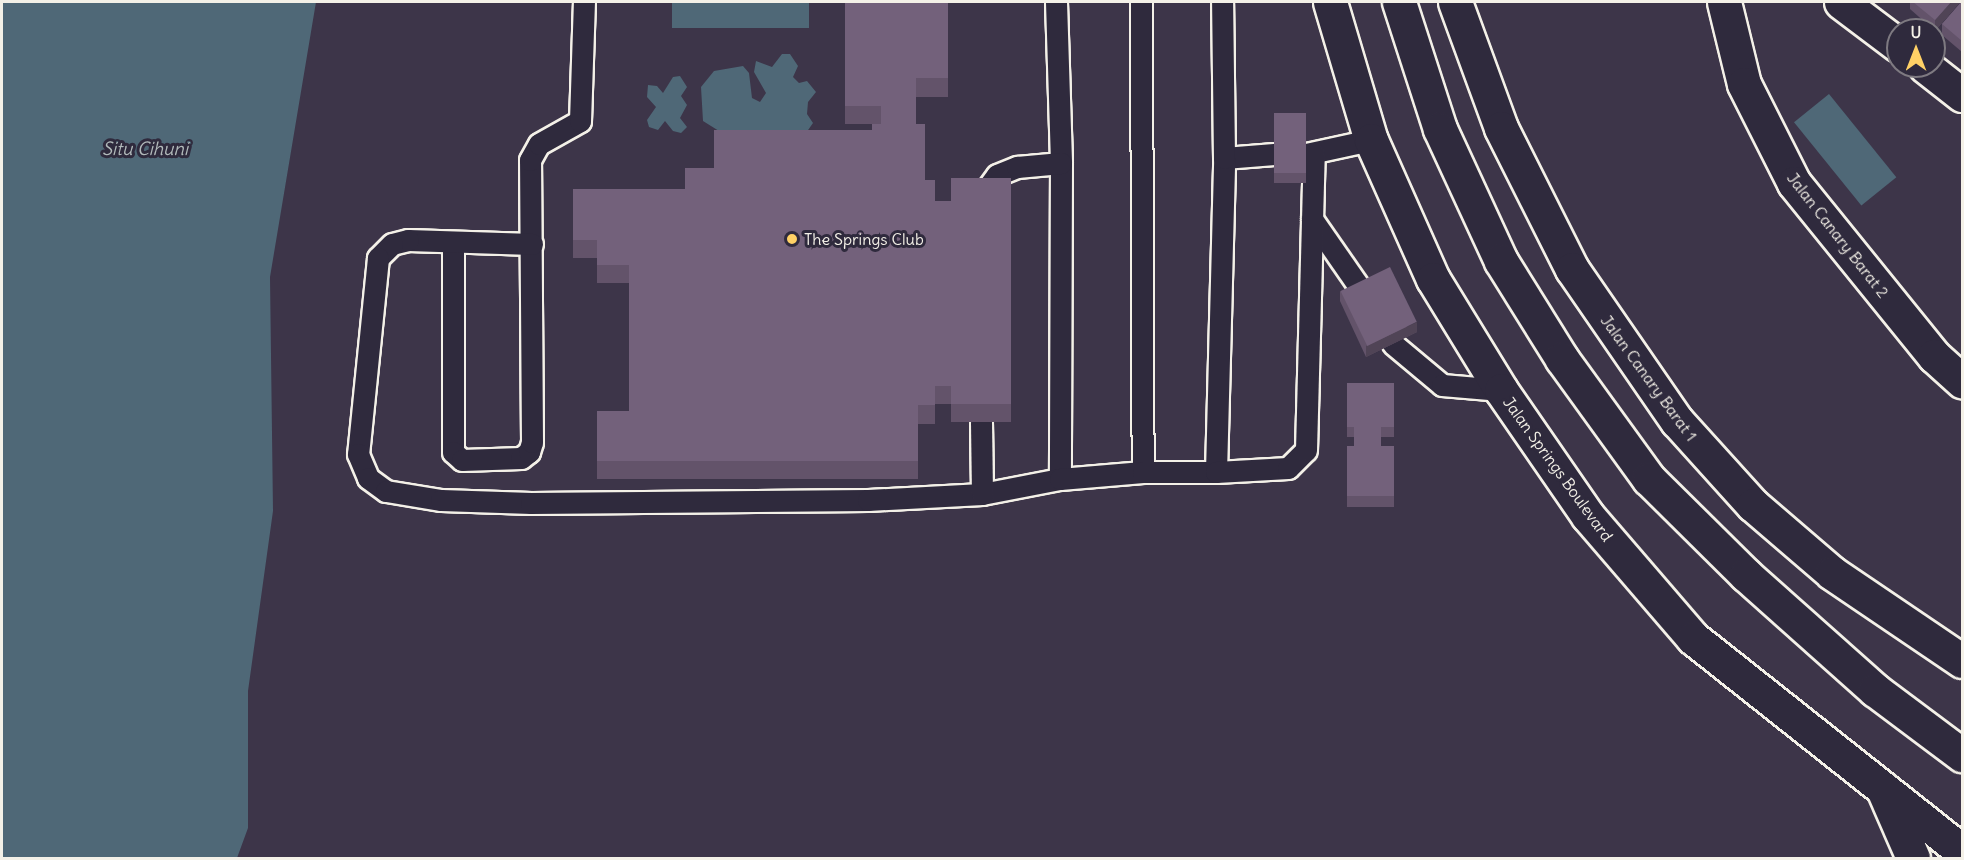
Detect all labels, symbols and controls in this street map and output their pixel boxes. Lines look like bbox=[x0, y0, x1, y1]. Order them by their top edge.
north arrow bbox=[1886, 18, 1946, 78]
text: U bbox=[1911, 22, 1921, 42]
water label: Situ Cihuni bbox=[102, 138, 188, 160]
street label: Jalan Canary Barat 2 bbox=[1783, 169, 1893, 301]
place label: The Springs Club bbox=[804, 229, 924, 249]
marker: The Springs Club bbox=[785, 232, 799, 246]
street label: Jalan Canary Barat 1 bbox=[1597, 311, 1701, 445]
street label: Jalan Springs Boulevard bbox=[1499, 393, 1617, 545]

